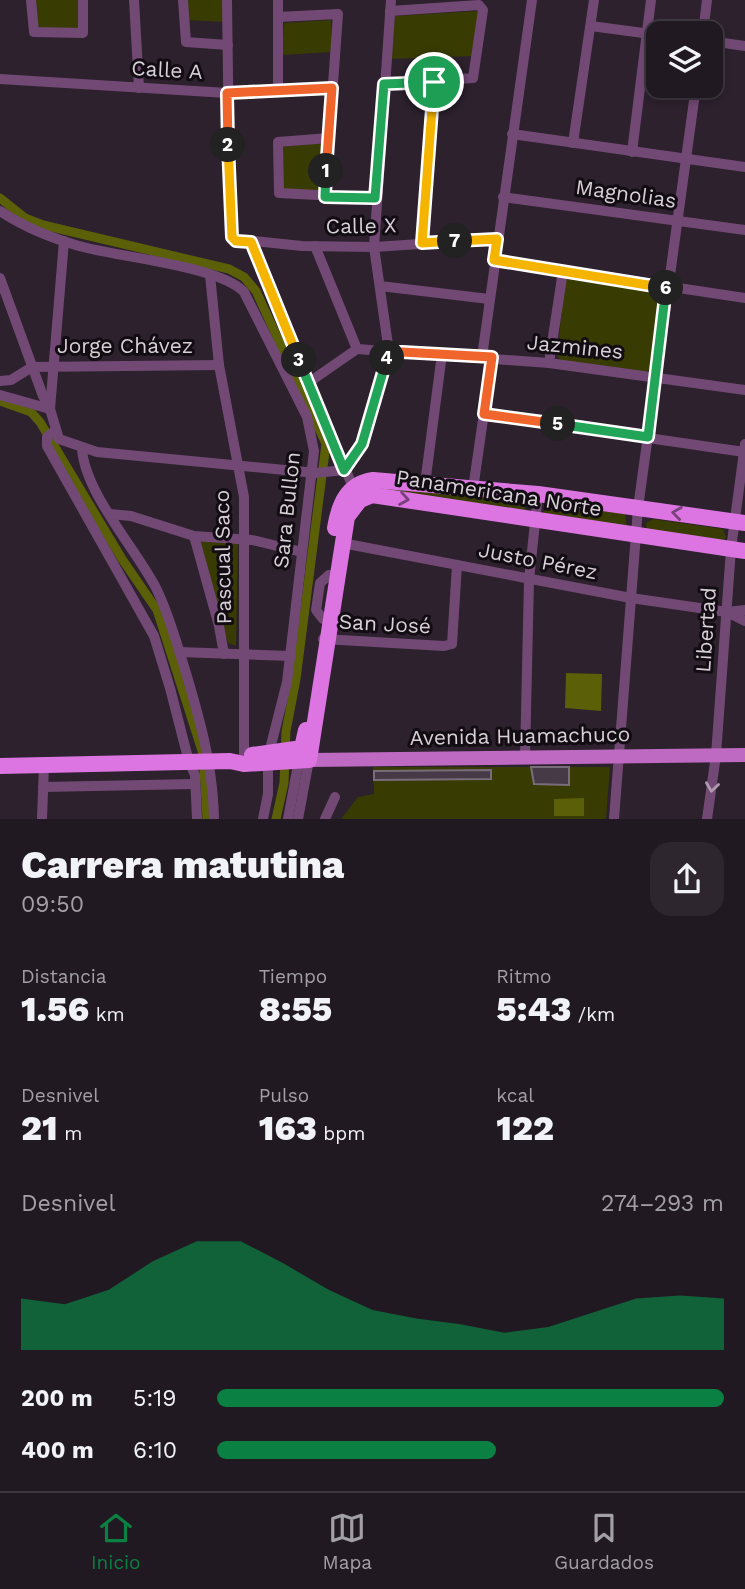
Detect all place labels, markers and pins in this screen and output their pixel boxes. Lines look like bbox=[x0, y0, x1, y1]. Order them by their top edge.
pin bbox=[404, 52, 464, 112]
pin: 2 bbox=[210, 128, 246, 162]
pin: 1 bbox=[308, 154, 344, 188]
pin: 7 bbox=[438, 224, 472, 258]
pin: 6 bbox=[648, 270, 684, 306]
pin: 4 bbox=[370, 340, 404, 376]
pin: 3 bbox=[282, 342, 316, 378]
pin: 5 bbox=[540, 406, 576, 442]

